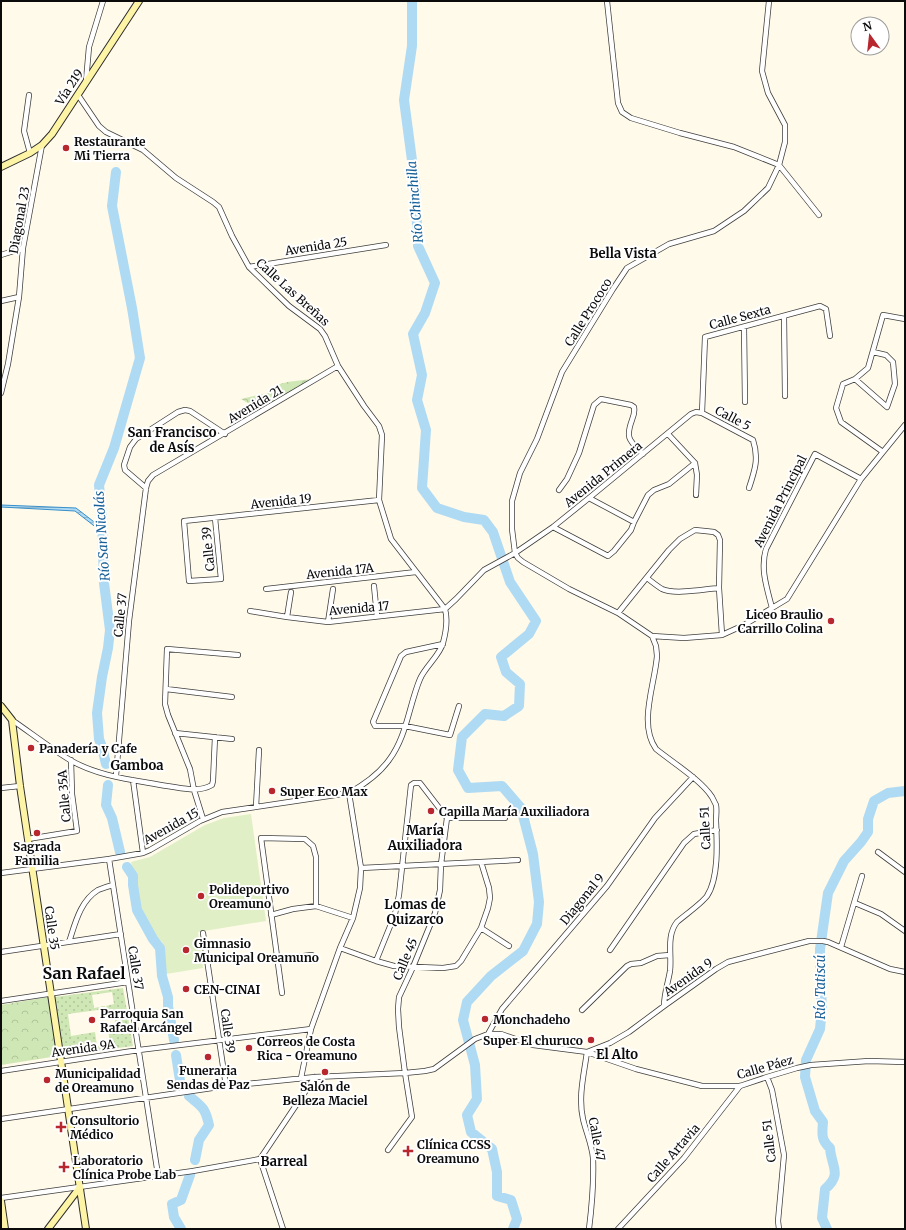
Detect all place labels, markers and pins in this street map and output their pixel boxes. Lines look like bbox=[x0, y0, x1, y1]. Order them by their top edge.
place label: Restaurante Mi Tierra bbox=[74, 134, 146, 163]
marker: Restaurante Mi Tierra bbox=[61, 143, 71, 153]
place label: Liceo Braulio Carrillo Colina bbox=[738, 607, 823, 636]
marker: Liceo Braulio Carrillo Colina bbox=[826, 616, 836, 626]
place label: Panadería y Cafe bbox=[39, 741, 138, 756]
marker: Panadería y Cafe bbox=[26, 743, 36, 753]
place label: Super Eco Max bbox=[280, 784, 368, 799]
marker: Super Eco Max bbox=[267, 786, 277, 796]
place label: Capilla María Auxiliadora bbox=[439, 804, 590, 819]
marker: Capilla María Auxiliadora bbox=[426, 806, 436, 816]
marker: Sagrada Familia bbox=[32, 828, 42, 838]
place label: Sagrada Familia bbox=[13, 839, 61, 868]
place label: Polideportivo Oreamuno bbox=[209, 882, 289, 911]
marker: Polideportivo Oreamuno bbox=[196, 891, 206, 901]
place label: Gimnasio Municipal Oreamuno bbox=[194, 936, 319, 965]
marker: Gimnasio Municipal Oreamuno bbox=[181, 945, 191, 955]
place label: CEN-CINAI bbox=[194, 982, 260, 997]
marker: CEN-CINAI bbox=[181, 984, 191, 994]
place label: Parroquia San Rafael Arcángel bbox=[100, 1006, 193, 1035]
place label: Monchadeho bbox=[493, 1012, 570, 1027]
marker: Monchadeho bbox=[480, 1014, 490, 1024]
marker: Parroquia San Rafael Arcángel bbox=[87, 1015, 97, 1025]
place label: Super El churuco bbox=[483, 1033, 583, 1048]
place label: Correos de Costa Rica - Oreamuno bbox=[257, 1034, 357, 1063]
marker: Super El churuco bbox=[586, 1035, 596, 1045]
marker: Correos de Costa Rica - Oreamuno bbox=[244, 1043, 254, 1053]
marker: Funeraria Sendas de Paz bbox=[203, 1052, 213, 1062]
place label: Funeraria Sendas de Paz bbox=[166, 1063, 250, 1092]
place label: Municipalidad de Oreamuno bbox=[55, 1066, 141, 1095]
marker: Salón de Belleza Maciel bbox=[320, 1067, 330, 1077]
marker: Municipalidad de Oreamuno bbox=[42, 1075, 52, 1085]
place label: Salón de Belleza Maciel bbox=[282, 1079, 368, 1108]
place label: Consultorio Médico bbox=[70, 1113, 139, 1142]
marker: Consultorio Médico bbox=[55, 1121, 67, 1133]
place label: Clínica CCSS Oreamuno bbox=[417, 1137, 491, 1166]
marker: Clínica CCSS Oreamuno bbox=[402, 1145, 414, 1157]
place label: Laboratorio Clínica Probe Lab bbox=[73, 1153, 176, 1182]
marker: Laboratorio Clínica Probe Lab bbox=[58, 1161, 70, 1173]

